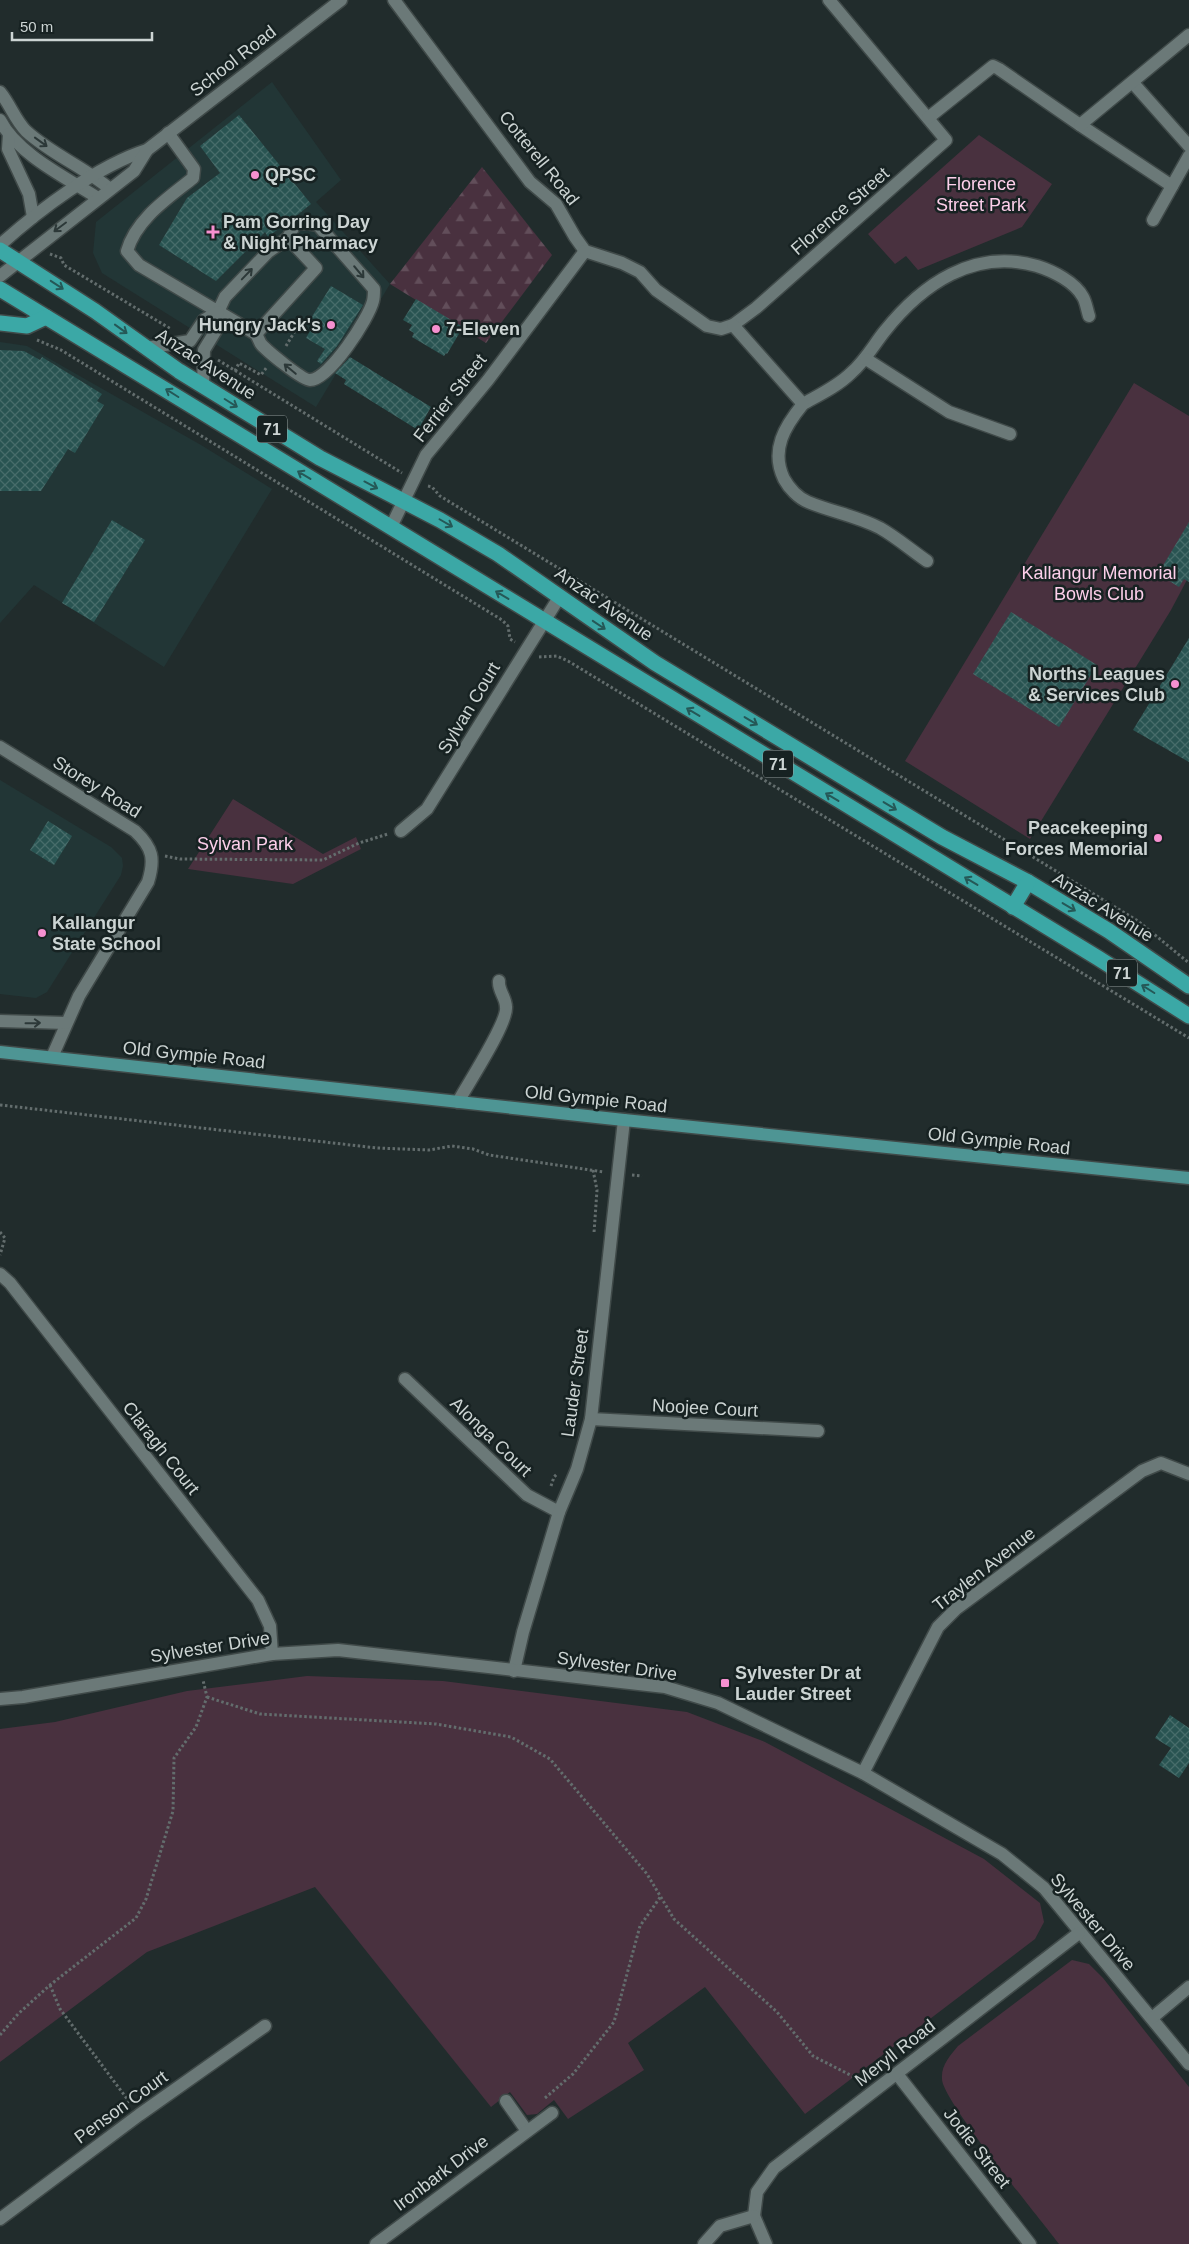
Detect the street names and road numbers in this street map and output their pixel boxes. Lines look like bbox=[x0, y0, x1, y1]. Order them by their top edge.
street label: School Road bbox=[186, 21, 280, 101]
street label: Cotterell Road bbox=[495, 107, 583, 209]
street label: Florence Street bbox=[787, 163, 893, 259]
street label: Anzac Avenue bbox=[152, 324, 260, 404]
street label: Ferrier Street bbox=[409, 350, 491, 446]
road number: 71 bbox=[257, 416, 287, 442]
street label: Anzac Avenue bbox=[551, 563, 657, 645]
street label: Sylvan Court bbox=[434, 659, 504, 757]
road number: 71 bbox=[763, 751, 793, 778]
street label: Storey Road bbox=[49, 752, 145, 822]
street label: Anzac Avenue bbox=[1049, 868, 1157, 946]
road number: 71 bbox=[1107, 960, 1137, 986]
street label: Old Gympie Road bbox=[122, 1038, 266, 1072]
street label: Old Gympie Road bbox=[524, 1082, 668, 1116]
street label: Old Gympie Road bbox=[927, 1124, 1071, 1158]
street label: Lauder Street bbox=[558, 1328, 592, 1438]
street label: Alonga Court bbox=[446, 1393, 536, 1481]
street label: Noojee Court bbox=[652, 1395, 758, 1421]
street label: Claragh Court bbox=[119, 1398, 203, 1498]
street label: Traylen Avenue bbox=[929, 1523, 1039, 1615]
street label: Sylvester Drive bbox=[149, 1628, 271, 1666]
street label: Sylvester Drive bbox=[556, 1648, 678, 1684]
street label: Sylvester Drive bbox=[1046, 1869, 1140, 1975]
street label: Meryll Road bbox=[851, 2016, 939, 2090]
street label: Penson Court bbox=[71, 2067, 171, 2147]
street label: Jodie Street bbox=[940, 2104, 1014, 2192]
street label: Ironbark Drive bbox=[390, 2131, 492, 2215]

